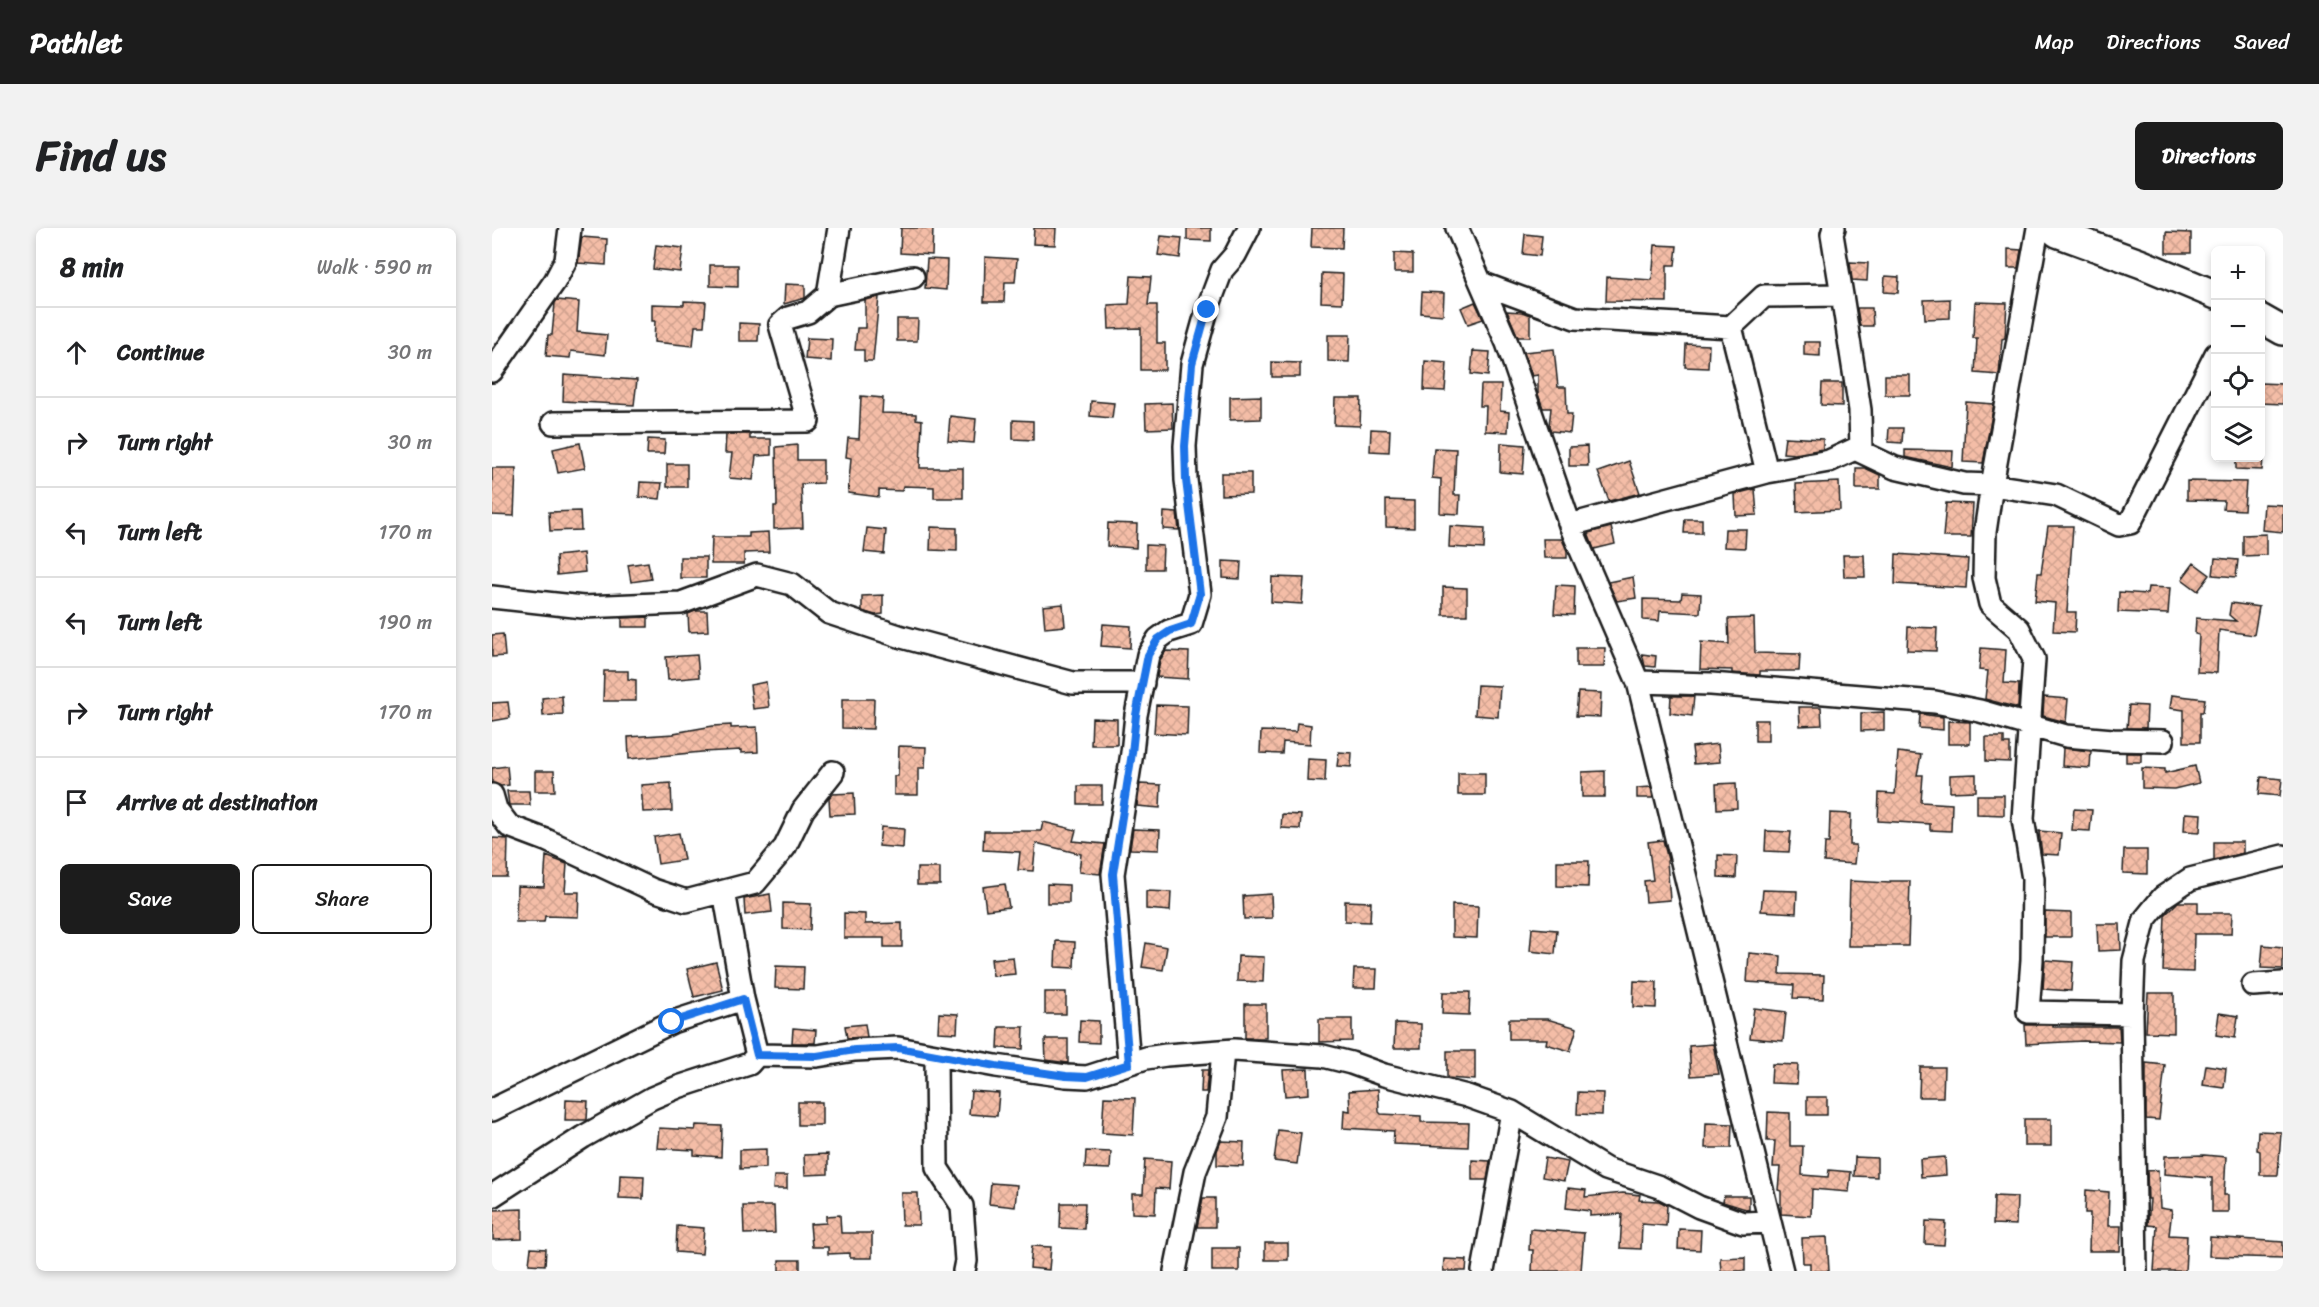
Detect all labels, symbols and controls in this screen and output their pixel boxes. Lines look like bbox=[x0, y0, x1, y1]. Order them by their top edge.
text: Pathlet bbox=[30, 18, 123, 67]
text: Map bbox=[2035, 23, 2073, 61]
text: Directions bbox=[2106, 23, 2201, 61]
text: Saved bbox=[2234, 23, 2289, 61]
text: Find us bbox=[36, 119, 166, 193]
button: Directions bbox=[2135, 122, 2283, 190]
text: 8 min bbox=[60, 244, 124, 290]
map controls bbox=[2211, 246, 2265, 462]
button: + bbox=[2211, 246, 2265, 300]
text: Walk · 590 m bbox=[317, 250, 432, 285]
route end bbox=[1193, 296, 1219, 322]
button: − bbox=[2211, 300, 2265, 354]
text: Continue bbox=[117, 333, 205, 372]
text: 30 m bbox=[388, 335, 432, 370]
icon: ahead bbox=[60, 336, 93, 369]
button: locate bbox=[2211, 354, 2265, 408]
button: layers bbox=[2211, 408, 2265, 462]
text: Turn right bbox=[117, 423, 212, 462]
text: 30 m bbox=[388, 425, 432, 460]
icon: right bbox=[60, 426, 93, 459]
text: Turn left bbox=[117, 513, 202, 552]
text: 170 m bbox=[379, 515, 432, 550]
icon: left bbox=[60, 516, 93, 549]
text: Turn left bbox=[117, 603, 202, 642]
text: 190 m bbox=[378, 605, 432, 640]
icon: left bbox=[60, 606, 93, 639]
text: Turn right bbox=[117, 693, 212, 732]
text: 170 m bbox=[379, 695, 432, 730]
icon: right bbox=[60, 696, 93, 729]
text: Arrive at destination bbox=[117, 783, 318, 822]
icon: arrive bbox=[60, 786, 93, 819]
button: Save bbox=[60, 864, 240, 934]
button: Share bbox=[252, 864, 432, 934]
route start bbox=[658, 1008, 684, 1034]

